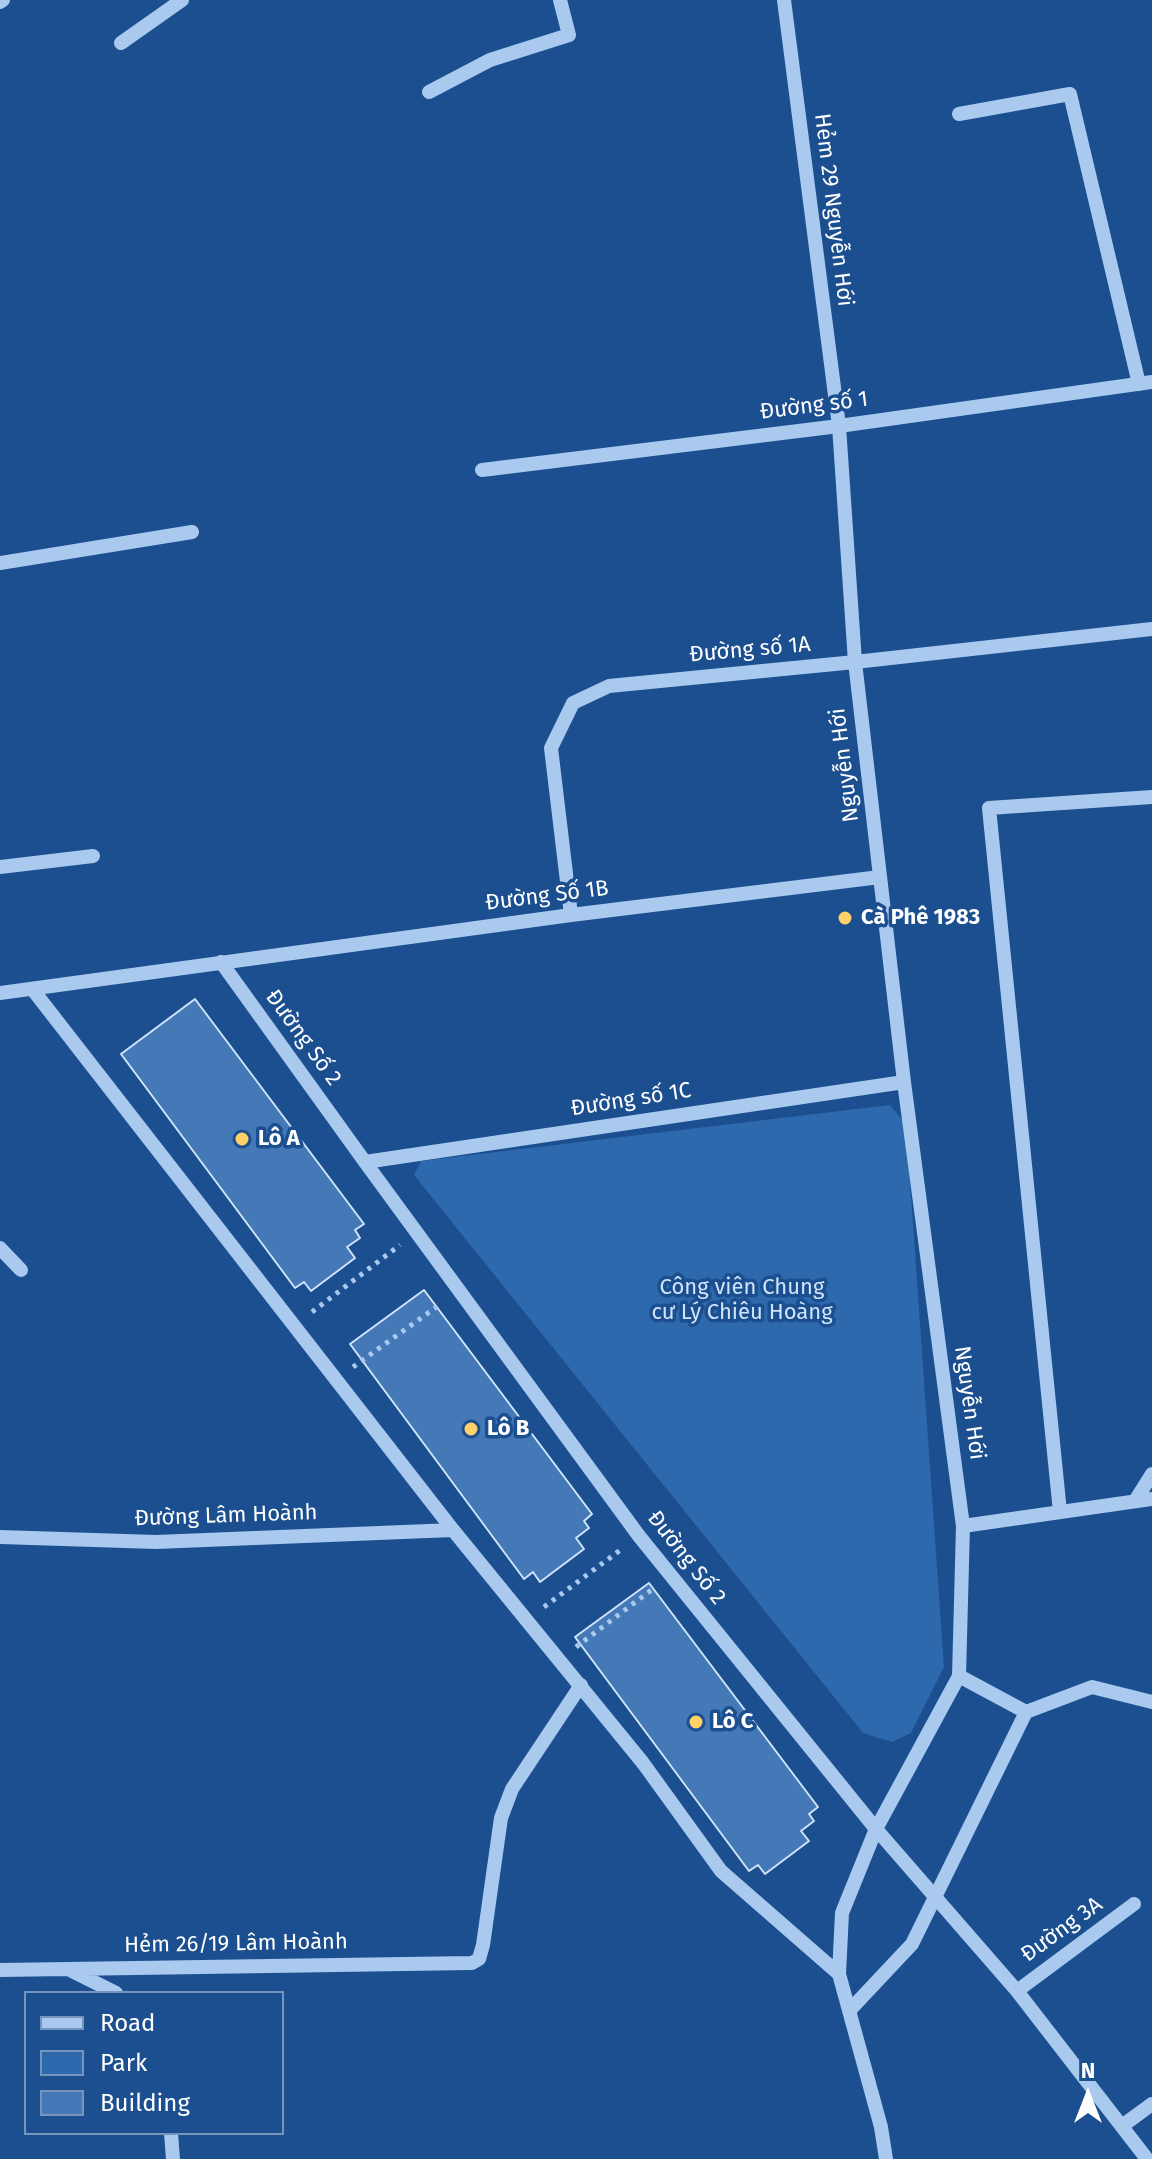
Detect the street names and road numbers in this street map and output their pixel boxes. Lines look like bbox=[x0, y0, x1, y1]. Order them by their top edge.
street label: Hẻm 29 Nguyễn Hới bbox=[808, 112, 858, 308]
street label: Đường số 1 bbox=[758, 386, 870, 426]
street label: Đường số 1A bbox=[688, 632, 812, 668]
street label: Nguyễn Hới bbox=[825, 706, 865, 824]
street label: Đường Số 1B bbox=[484, 875, 610, 917]
street label: Đường Số 2 bbox=[259, 985, 347, 1091]
street label: Đường số 1C bbox=[569, 1077, 693, 1123]
street label: Nguyễn Hới bbox=[948, 1344, 990, 1462]
street label: Đường Lâm Hoành bbox=[134, 1500, 318, 1532]
street label: Đường Số 2 bbox=[641, 1506, 731, 1610]
street label: Đường 3A bbox=[1016, 1892, 1108, 1968]
street label: Hẻm 26/19 Lâm Hoành bbox=[124, 1929, 348, 1959]

